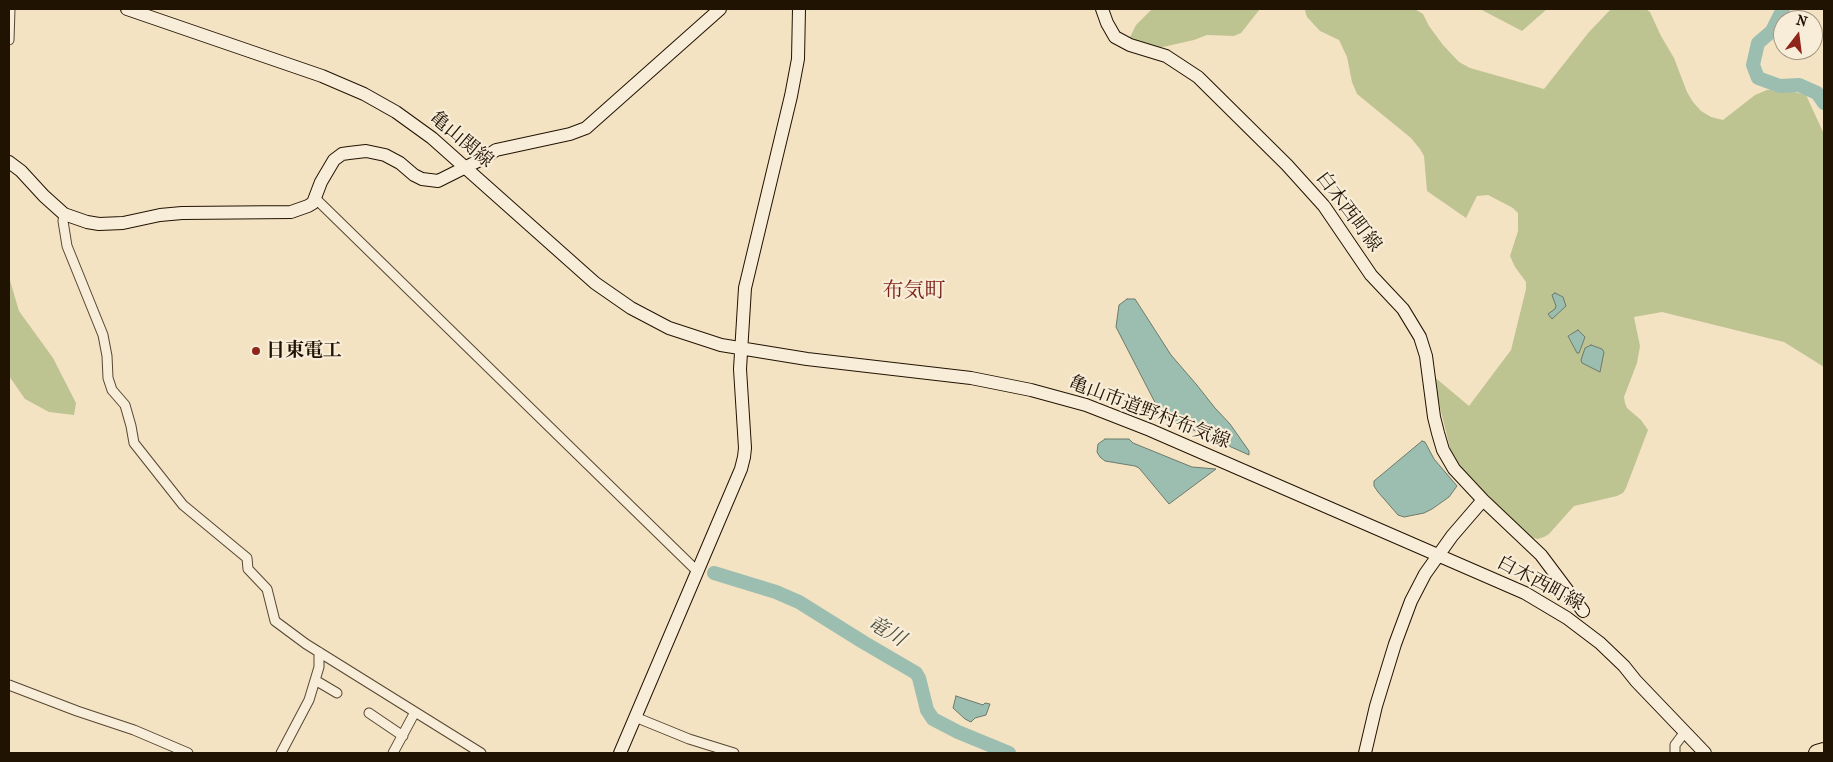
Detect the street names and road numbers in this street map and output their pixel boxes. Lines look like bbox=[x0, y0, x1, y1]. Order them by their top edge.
street label: 亀山関線 bbox=[425, 107, 497, 173]
street label: 白木西町線 bbox=[1310, 167, 1386, 257]
street label: 亀山市道野村布気線 bbox=[1065, 372, 1233, 454]
street label: 白木西町線 bbox=[1493, 552, 1587, 616]

